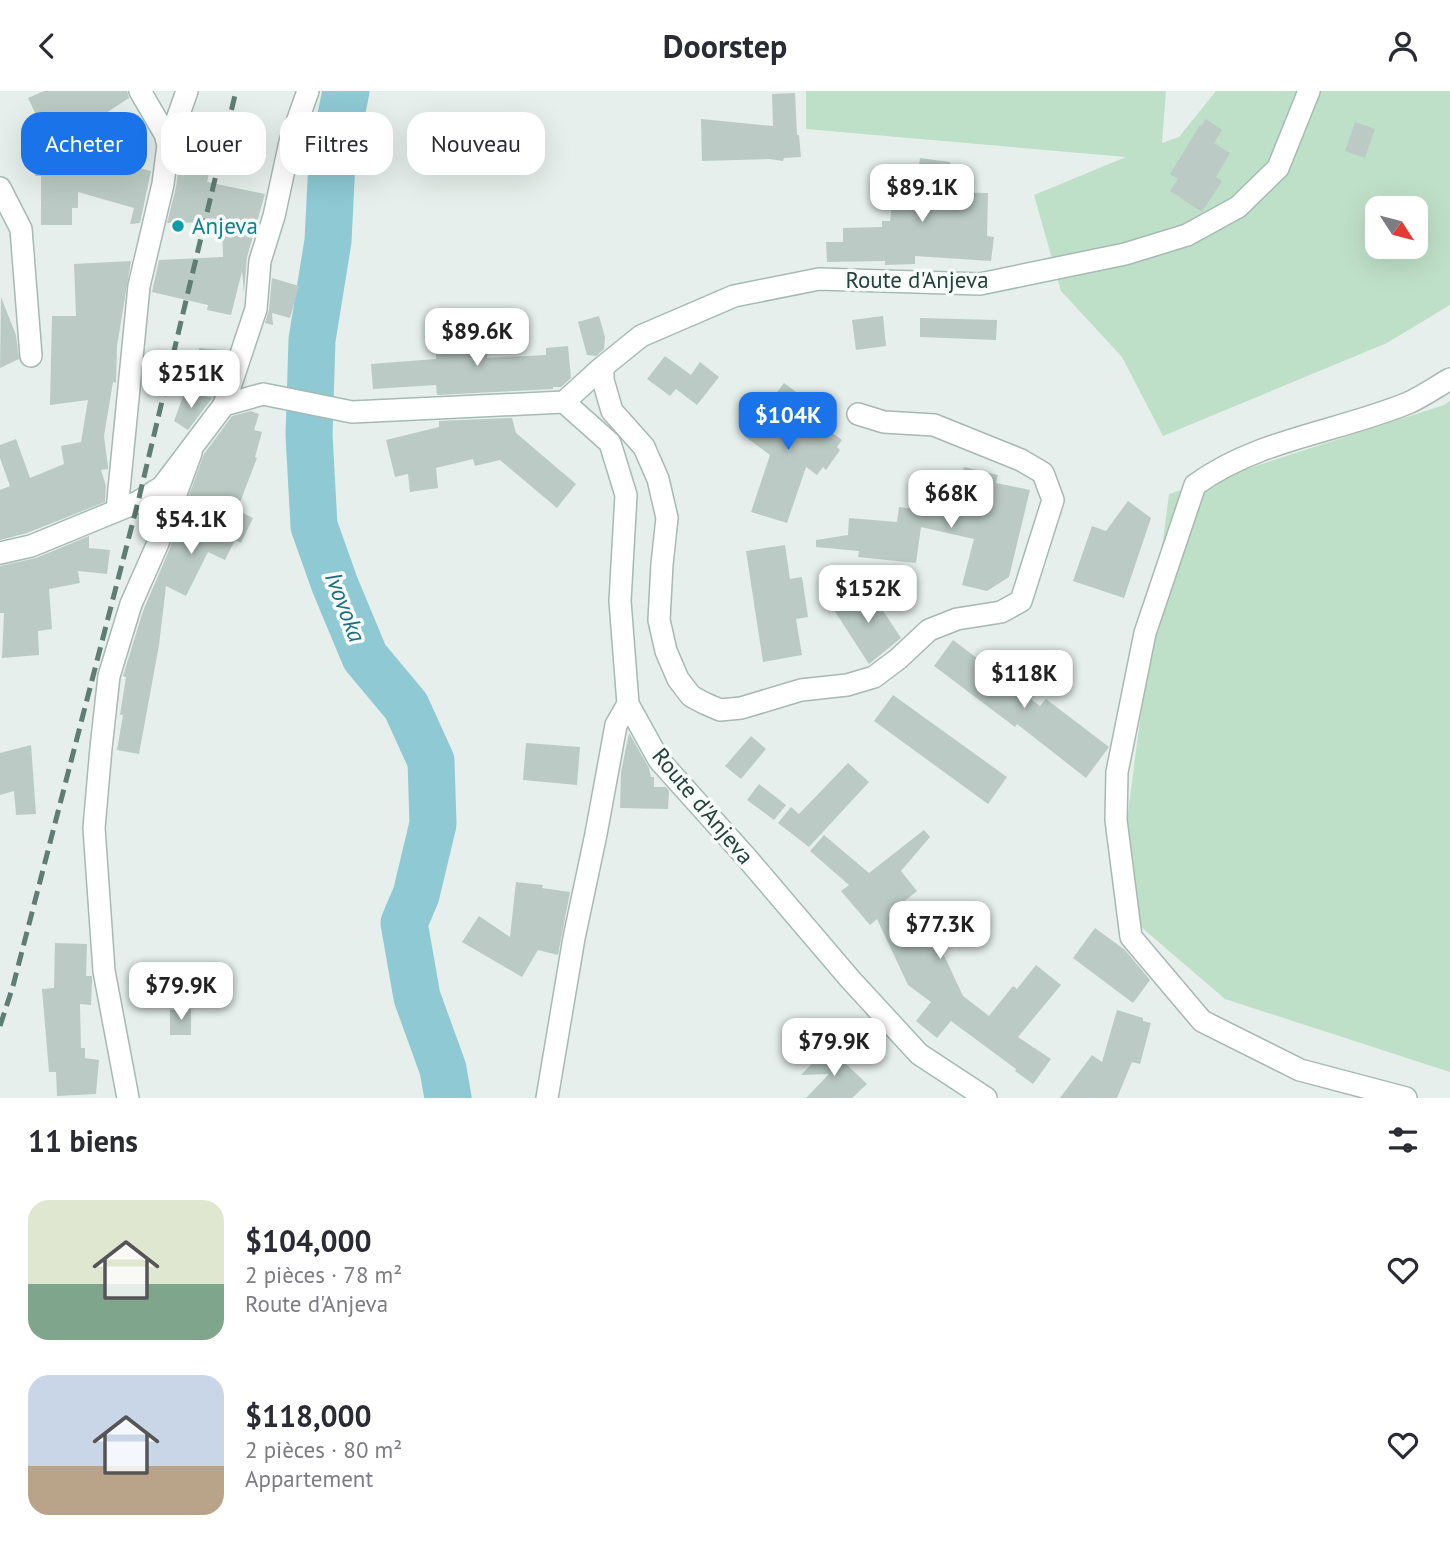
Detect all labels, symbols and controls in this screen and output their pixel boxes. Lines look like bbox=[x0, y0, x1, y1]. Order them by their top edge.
text: Doorstep bbox=[663, 25, 787, 67]
icon: back bbox=[28, 27, 66, 65]
icon: person bbox=[1384, 27, 1422, 65]
chip: Acheter bbox=[21, 112, 147, 175]
chip: Louer bbox=[161, 112, 266, 175]
chip: Filtres bbox=[280, 112, 393, 175]
chip: Nouveau bbox=[407, 112, 545, 175]
pin: $89.1K bbox=[865, 165, 979, 224]
text: $89.1K bbox=[886, 172, 958, 201]
north arrow bbox=[1365, 196, 1428, 259]
map controls bbox=[1365, 196, 1428, 259]
place label: Anjeva bbox=[192, 211, 258, 240]
marker: Anjeva bbox=[170, 218, 186, 234]
street label: Route d'Anjeva bbox=[845, 265, 989, 294]
pin: $89.6K bbox=[420, 309, 534, 368]
text: $89.6K bbox=[441, 316, 513, 345]
pin: $251K bbox=[142, 351, 240, 410]
text: $251K bbox=[158, 358, 224, 387]
pin: $104K bbox=[739, 393, 837, 452]
text: $104K bbox=[755, 400, 821, 429]
pin: $68K bbox=[910, 471, 992, 530]
text: $68K bbox=[924, 478, 978, 507]
pin: $54.1K bbox=[134, 497, 248, 556]
text: $54.1K bbox=[155, 504, 227, 533]
pin: $152K bbox=[819, 566, 917, 625]
water label: Ivovoka bbox=[318, 567, 373, 647]
text: $152K bbox=[835, 573, 901, 602]
pin: $118K bbox=[975, 651, 1073, 710]
text: $118K bbox=[991, 658, 1057, 687]
street label: Route d'Anjeva bbox=[646, 742, 760, 870]
pin: $77.3K bbox=[883, 901, 997, 961]
text: $77.3K bbox=[905, 909, 975, 938]
pin: $79.9K bbox=[124, 963, 238, 1022]
text: $79.9K bbox=[145, 970, 217, 999]
pin: $79.9K bbox=[777, 1019, 891, 1078]
text: $79.9K bbox=[798, 1026, 870, 1055]
text: 11 biens bbox=[28, 1121, 138, 1160]
icon: filters bbox=[1384, 1121, 1422, 1159]
text: $104,000 bbox=[245, 1221, 372, 1260]
icon: home bbox=[84, 1228, 168, 1312]
icon: heart bbox=[1384, 1251, 1422, 1289]
text: 2 pièces · 78 m² bbox=[245, 1260, 402, 1289]
text: Route d'Anjeva bbox=[245, 1289, 388, 1318]
text: $118,000 bbox=[245, 1396, 372, 1435]
icon: home bbox=[84, 1403, 168, 1487]
icon: heart bbox=[1384, 1426, 1422, 1464]
text: 2 pièces · 80 m² bbox=[245, 1435, 402, 1464]
text: Appartement bbox=[245, 1464, 373, 1493]

